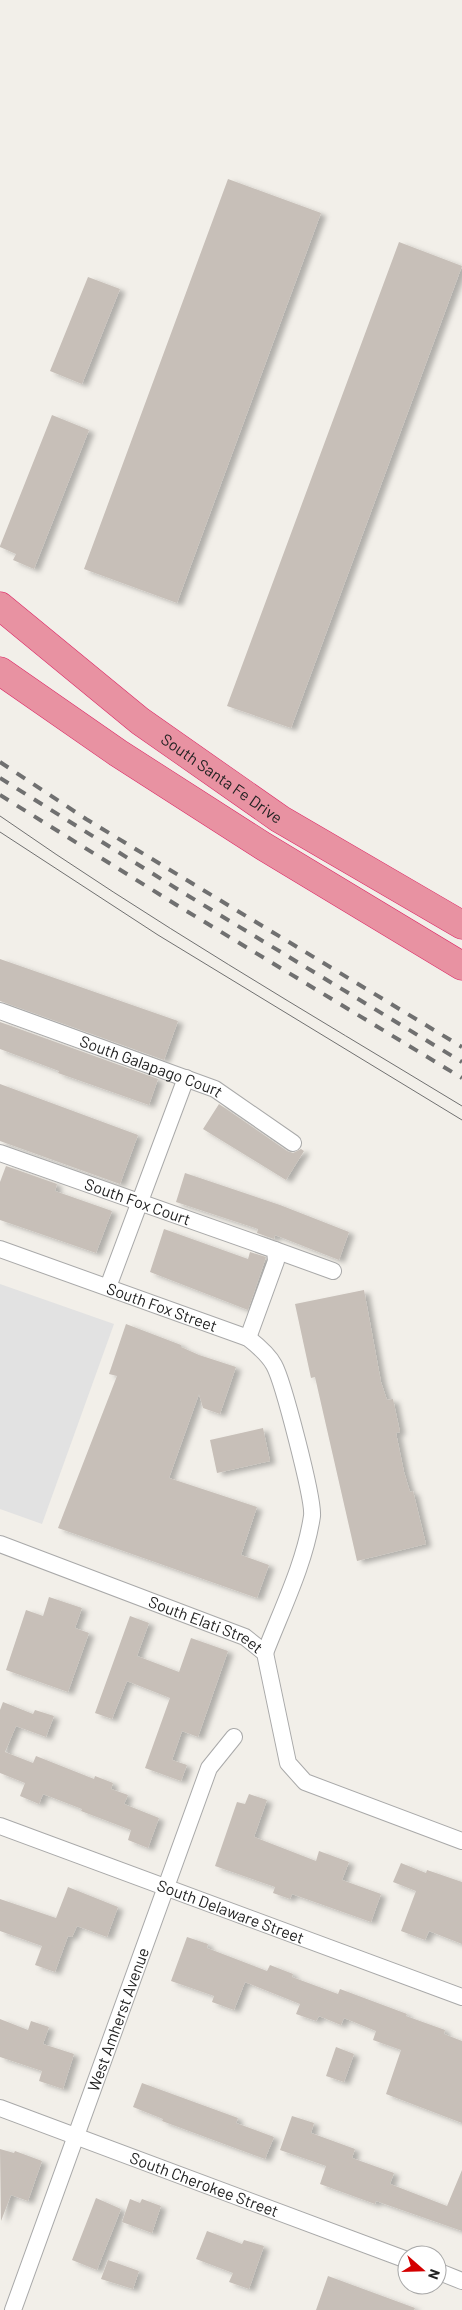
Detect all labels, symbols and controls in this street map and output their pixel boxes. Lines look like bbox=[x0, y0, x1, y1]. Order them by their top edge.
street label: South Santa Fe Drive bbox=[158, 729, 286, 827]
street label: South Galapago Court bbox=[78, 1031, 227, 1101]
street label: South Fox Court bbox=[82, 1174, 193, 1229]
street label: South Fox Street bbox=[104, 1278, 220, 1335]
street label: South Elati Street bbox=[146, 1591, 267, 1657]
street label: South Delaware Street bbox=[155, 1875, 307, 1947]
street label: West Amherst Avenue bbox=[83, 1945, 152, 2094]
street label: South Cherokee Street bbox=[127, 2147, 281, 2220]
north arrow bbox=[397, 2245, 447, 2295]
text: N bbox=[425, 2267, 444, 2282]

